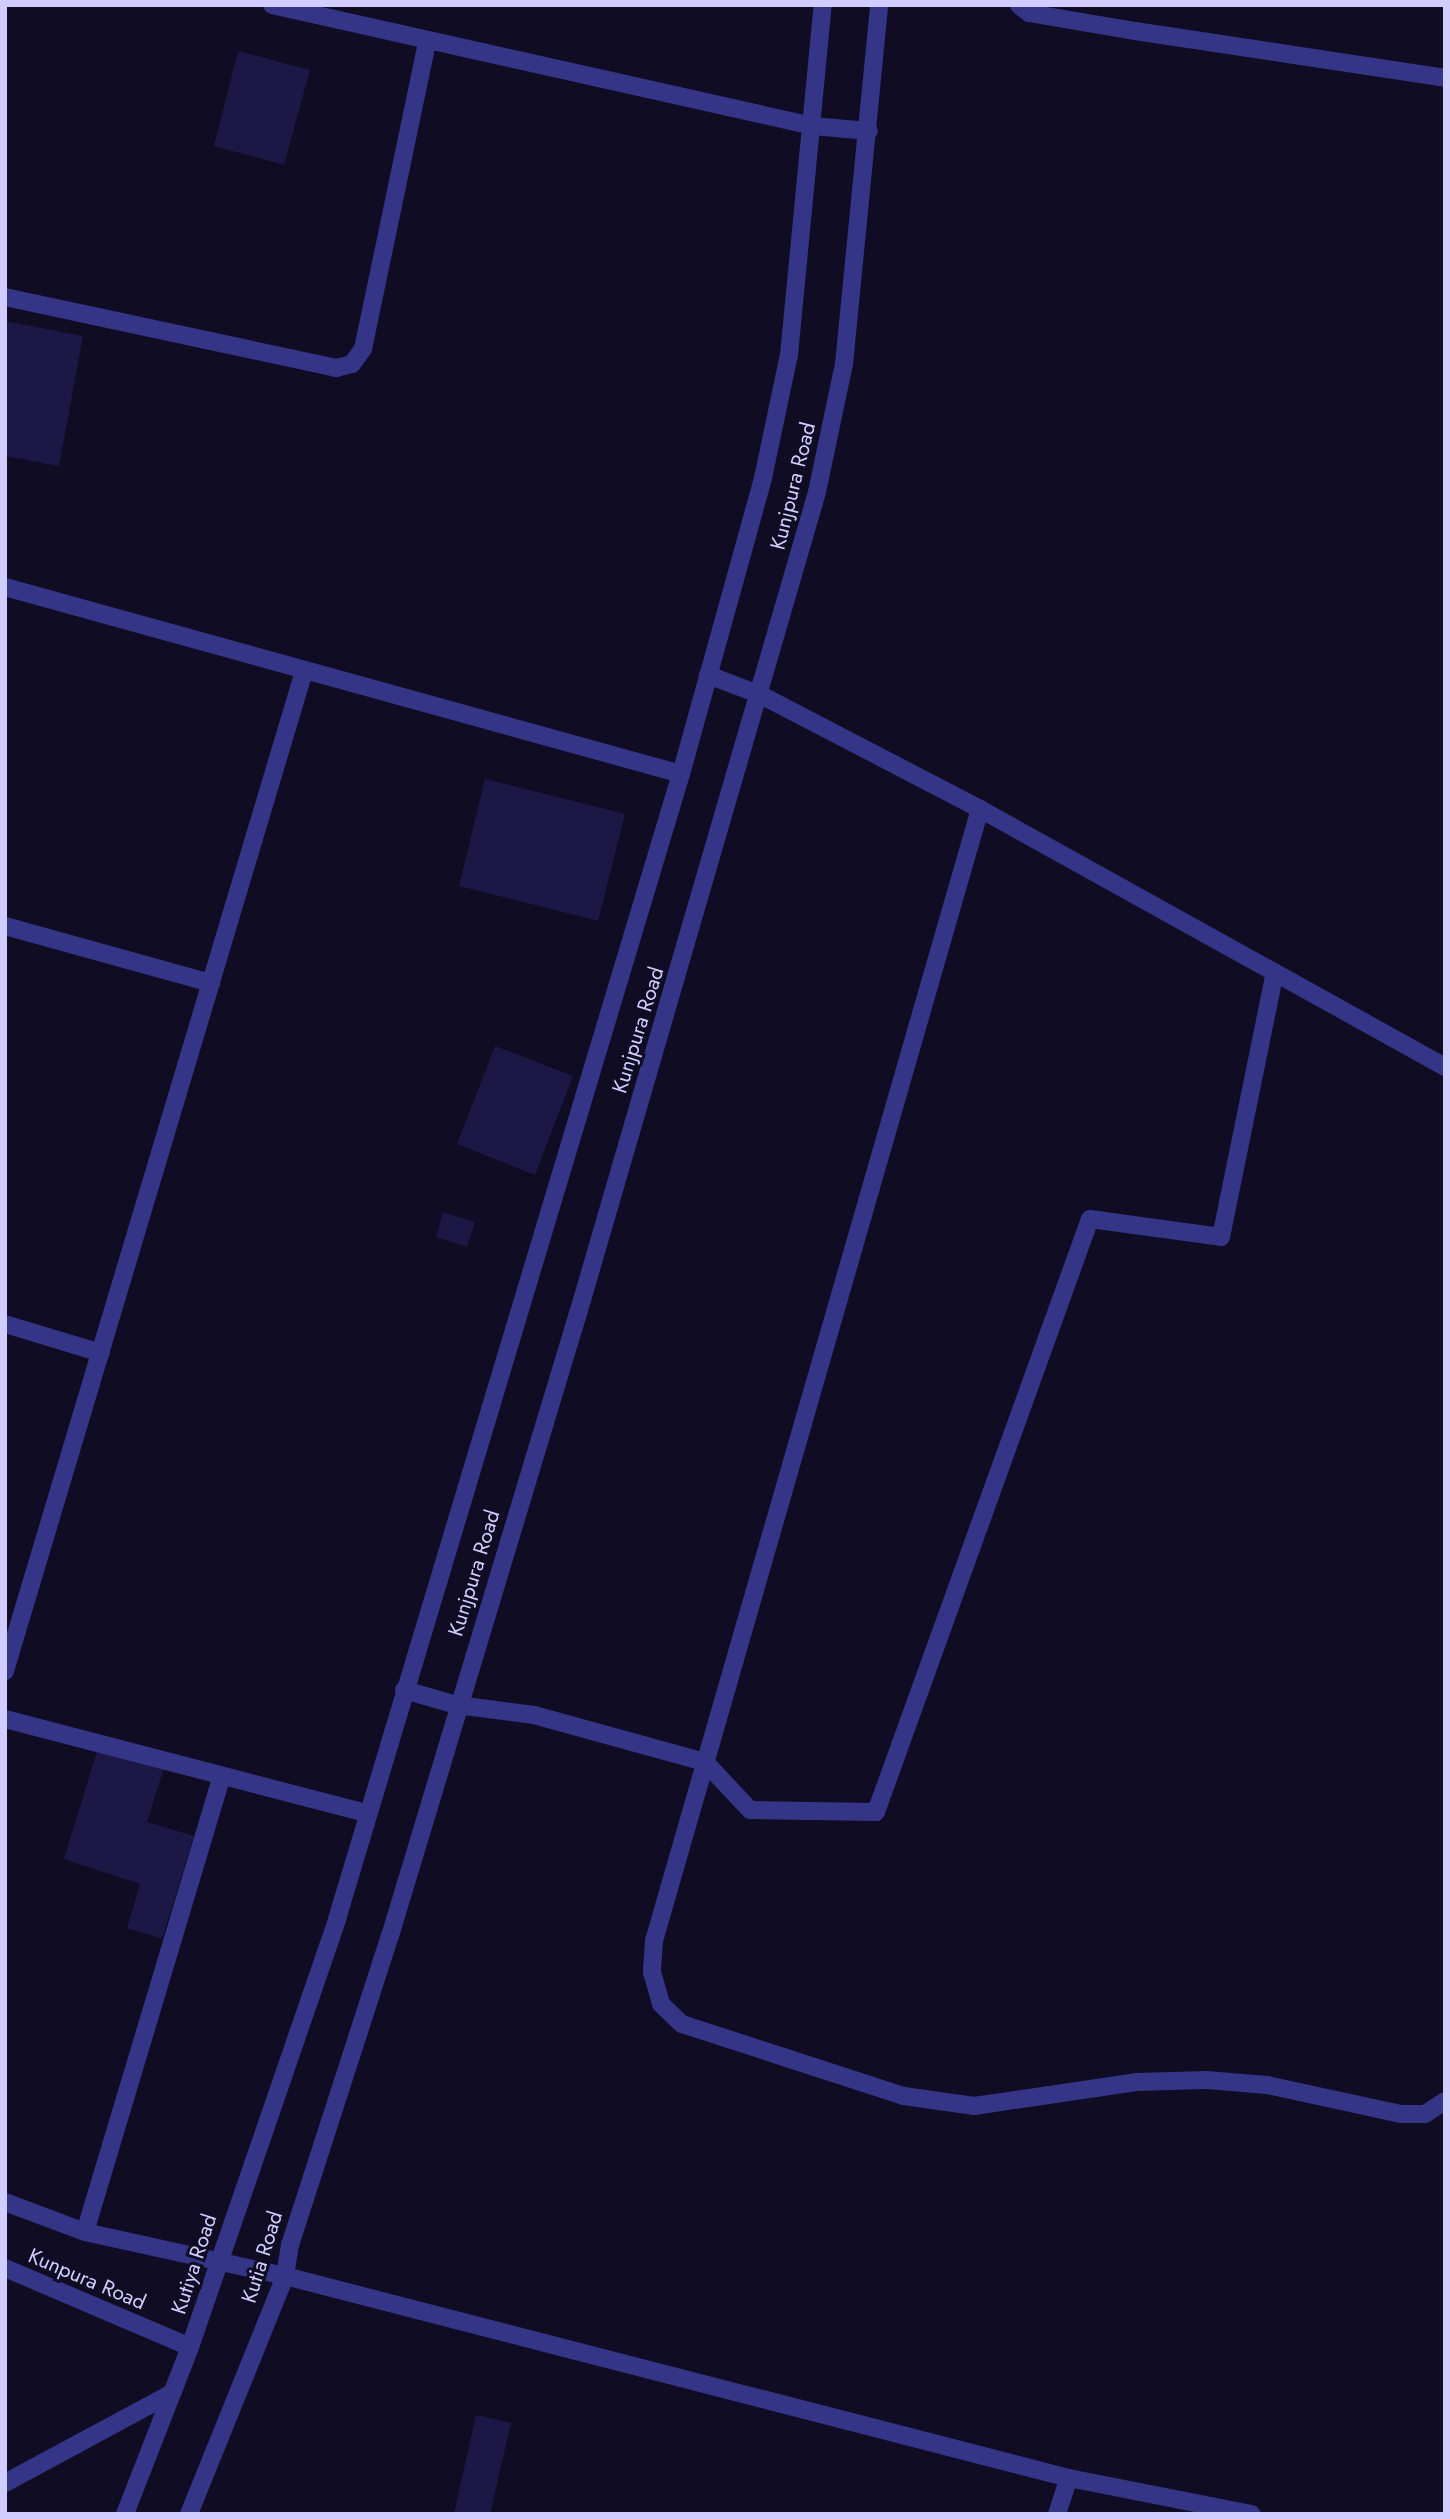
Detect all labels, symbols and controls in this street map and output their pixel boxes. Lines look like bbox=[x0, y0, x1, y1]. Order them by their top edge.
street label: Kunjpura Road bbox=[765, 420, 821, 552]
street label: Kunjpura Road bbox=[607, 964, 669, 1096]
street label: Kunjpura Road bbox=[443, 1507, 505, 1639]
street label: Kutia Road bbox=[236, 2208, 288, 2306]
street label: Kutiya Road bbox=[166, 2211, 222, 2317]
street label: Kunpura Road bbox=[24, 2243, 150, 2315]

